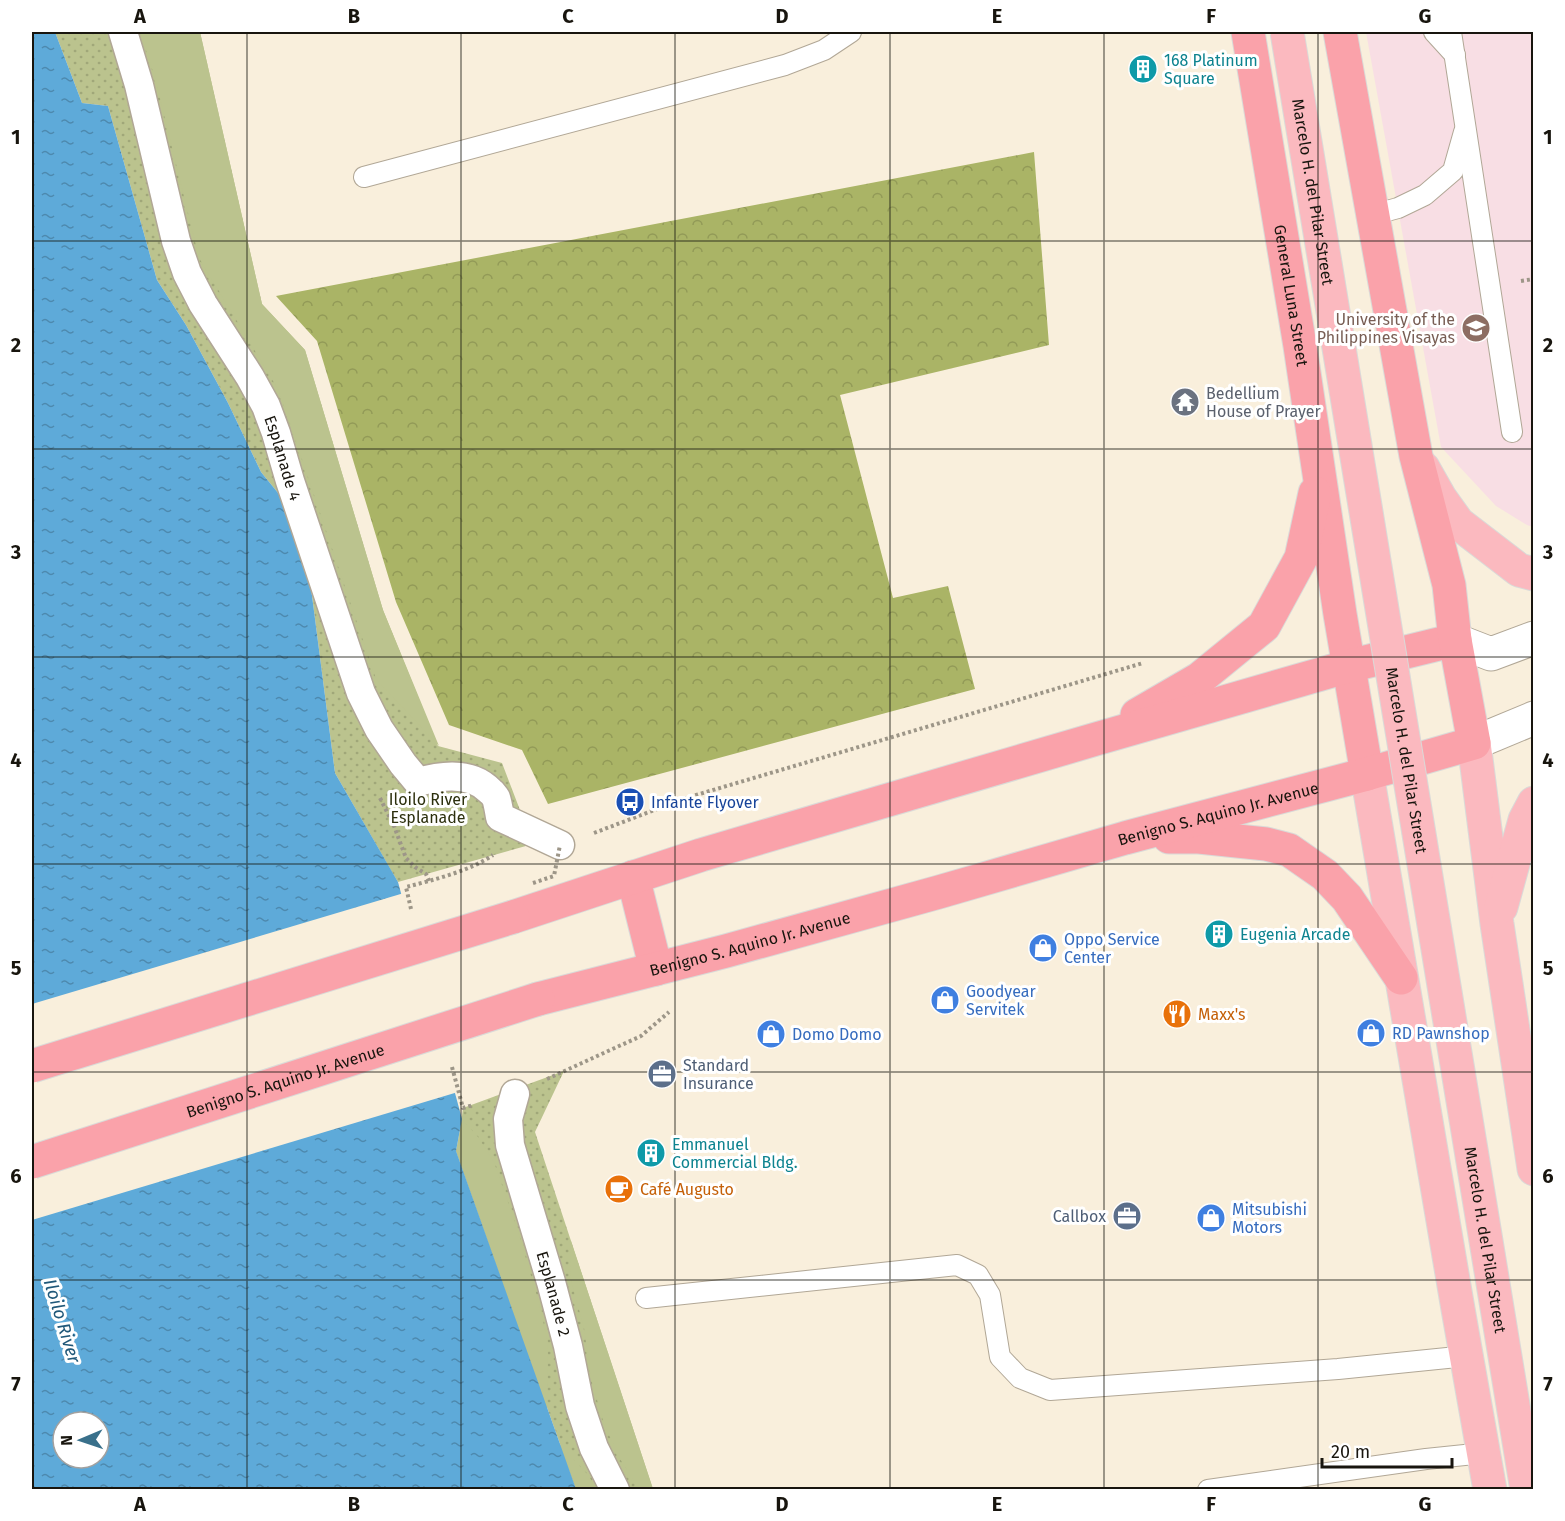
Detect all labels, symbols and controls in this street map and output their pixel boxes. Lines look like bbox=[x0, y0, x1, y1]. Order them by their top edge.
text: A bbox=[133, 4, 147, 28]
text: B bbox=[348, 4, 360, 28]
text: C bbox=[562, 4, 574, 28]
text: D bbox=[775, 4, 789, 28]
text: E bbox=[992, 4, 1002, 28]
text: F bbox=[1206, 4, 1216, 28]
text: G bbox=[1419, 4, 1431, 28]
place label: 168 Platinum Square bbox=[1164, 51, 1258, 88]
building icon: 168 Platinum Square bbox=[1127, 53, 1159, 85]
street label: Marcelo H. del Pilar Street bbox=[1288, 97, 1338, 287]
text: 1 bbox=[11, 125, 21, 149]
text: 1 bbox=[1543, 125, 1553, 149]
street label: General Luna Street bbox=[1270, 223, 1312, 368]
place label: University of the Philippines Visayas bbox=[1317, 310, 1455, 347]
school or university icon: University of the Philippines Visayas bbox=[1460, 312, 1492, 344]
text: 2 bbox=[11, 333, 21, 357]
text: 2 bbox=[1543, 333, 1553, 357]
place label: Bedellium House of Prayer bbox=[1206, 384, 1321, 421]
temple icon: Bedellium House of Prayer bbox=[1169, 386, 1201, 418]
street label: Esplanade 4 bbox=[260, 413, 305, 503]
text: 3 bbox=[10, 540, 21, 564]
text: 3 bbox=[1542, 540, 1553, 564]
street label: Marcelo H. del Pilar Street bbox=[1382, 666, 1431, 855]
text: 4 bbox=[10, 748, 22, 772]
text: 4 bbox=[1542, 748, 1554, 772]
street label: Benigno S. Aquino Jr. Avenue bbox=[1115, 778, 1321, 850]
bus stop icon: Infante Flyover bbox=[614, 786, 646, 818]
park label: Iloilo River Esplanade bbox=[389, 790, 468, 827]
place label: Infante Flyover bbox=[651, 793, 760, 812]
street label: Benigno S. Aquino Jr. Avenue bbox=[648, 908, 853, 980]
building icon: Eugenia Arcade bbox=[1203, 918, 1235, 950]
place label: Eugenia Arcade bbox=[1240, 925, 1351, 944]
place label: Oppo Service Center bbox=[1064, 930, 1160, 967]
shop icon: Oppo Service Center bbox=[1027, 932, 1059, 964]
text: 5 bbox=[11, 956, 22, 980]
text: 5 bbox=[1543, 956, 1554, 980]
place label: Goodyear Servitek bbox=[966, 982, 1036, 1019]
shop icon: Goodyear Servitek bbox=[929, 984, 961, 1016]
restaurant icon: Maxx's bbox=[1161, 998, 1193, 1030]
place label: Maxx's bbox=[1198, 1005, 1246, 1024]
shop icon: RD Pawnshop bbox=[1355, 1017, 1387, 1049]
shop icon: Domo Domo bbox=[755, 1018, 787, 1050]
place label: RD Pawnshop bbox=[1392, 1024, 1490, 1043]
place label: Domo Domo bbox=[792, 1025, 882, 1044]
street label: Benigno S. Aquino Jr. Avenue bbox=[184, 1040, 387, 1122]
place label: Standard Insurance bbox=[683, 1056, 754, 1093]
office icon: Standard Insurance bbox=[646, 1058, 678, 1090]
place label: Emmanuel Commercial Bldg. bbox=[672, 1135, 798, 1172]
building icon: Emmanuel Commercial Bldg. bbox=[635, 1137, 667, 1169]
street label: Marcelo H. del Pilar Street bbox=[1461, 1145, 1510, 1335]
text: 6 bbox=[10, 1164, 22, 1188]
text: 6 bbox=[1542, 1164, 1554, 1188]
cafe icon: Café Augusto bbox=[603, 1173, 635, 1205]
place label: Café Augusto bbox=[640, 1180, 734, 1199]
office icon: Callbox bbox=[1111, 1200, 1143, 1232]
place label: Mitsubishi Motors bbox=[1232, 1200, 1307, 1237]
shop icon: Mitsubishi Motors bbox=[1195, 1202, 1227, 1234]
place label: Callbox bbox=[1053, 1207, 1106, 1226]
street label: Esplanade 2 bbox=[532, 1249, 574, 1338]
water label: Iloilo River bbox=[39, 1276, 86, 1367]
text: 7 bbox=[11, 1372, 21, 1396]
text: 7 bbox=[1543, 1372, 1553, 1396]
north arrow bbox=[51, 1410, 111, 1470]
scale bar bbox=[1322, 1431, 1452, 1469]
text: N bbox=[57, 1435, 76, 1446]
text: 20 m bbox=[1331, 1441, 1370, 1463]
text: A bbox=[133, 1492, 147, 1516]
text: B bbox=[348, 1492, 360, 1516]
text: C bbox=[562, 1492, 574, 1516]
text: D bbox=[775, 1492, 789, 1516]
text: E bbox=[992, 1492, 1002, 1516]
text: F bbox=[1206, 1492, 1216, 1516]
text: G bbox=[1419, 1492, 1431, 1516]

